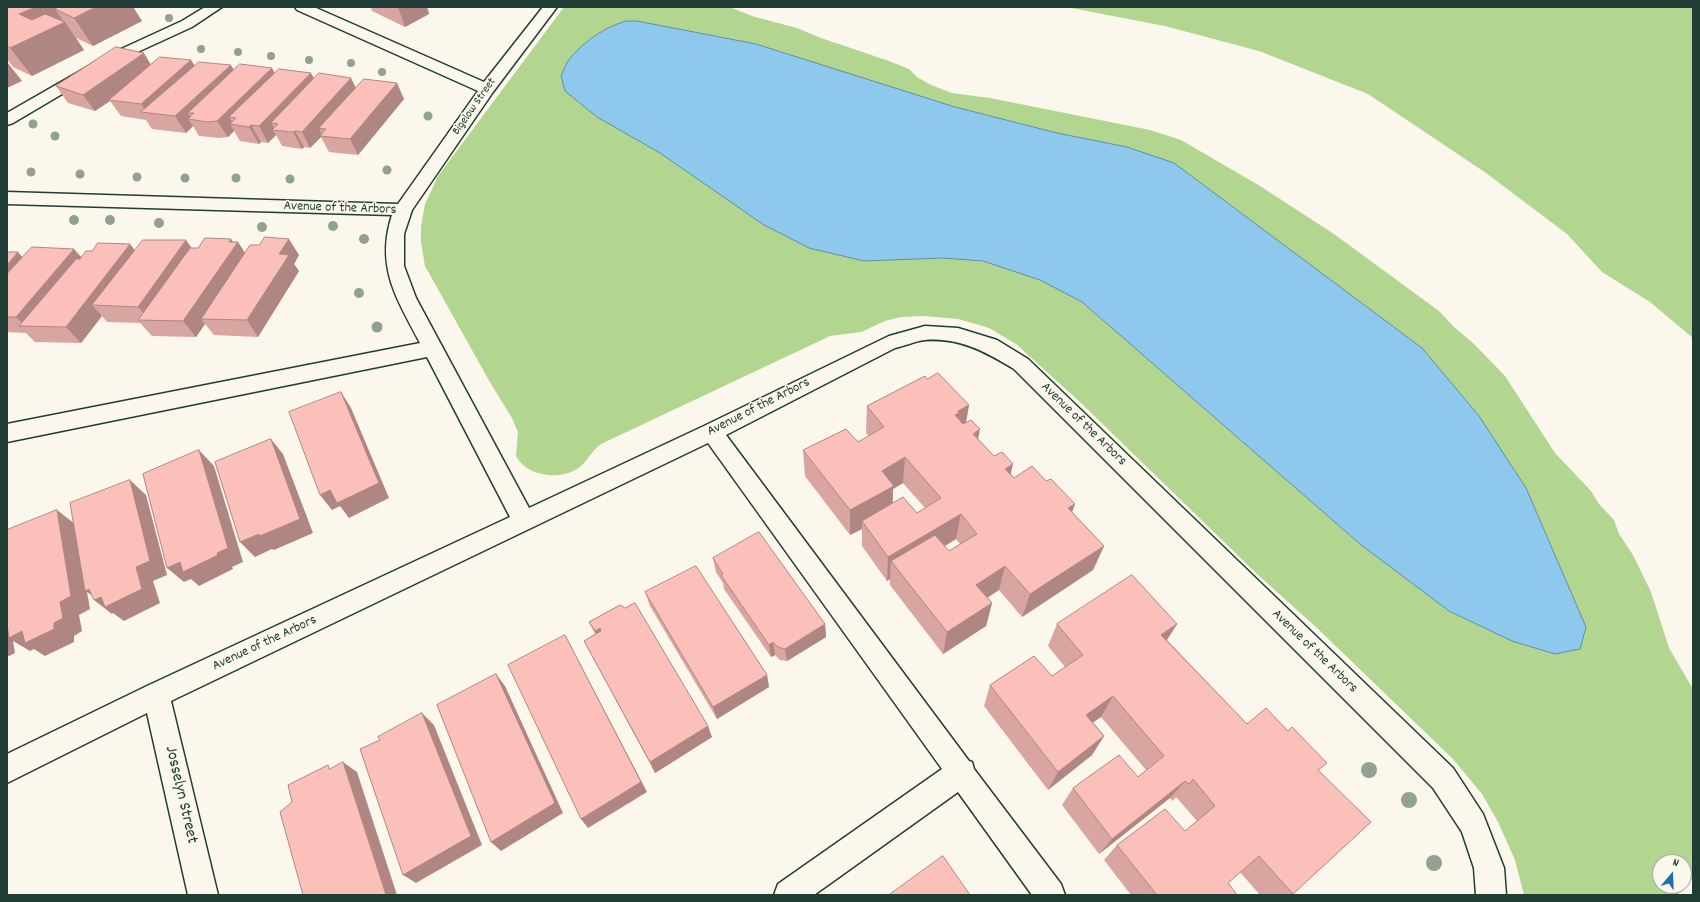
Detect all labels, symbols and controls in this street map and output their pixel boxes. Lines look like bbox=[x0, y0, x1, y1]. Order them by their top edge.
street label: Bigelow Street bbox=[450, 76, 500, 138]
street label: Avenue of the Arbors bbox=[283, 199, 397, 219]
street label: Avenue of the Arbors bbox=[705, 375, 813, 441]
street label: Avenue of the Arbors bbox=[1037, 380, 1129, 470]
street label: Avenue of the Arbors bbox=[1268, 607, 1360, 697]
street label: Avenue of the Arbors bbox=[210, 613, 320, 675]
street label: Josselyn Street bbox=[159, 744, 201, 846]
north arrow bbox=[1652, 854, 1692, 894]
text: N bbox=[1670, 855, 1681, 872]

